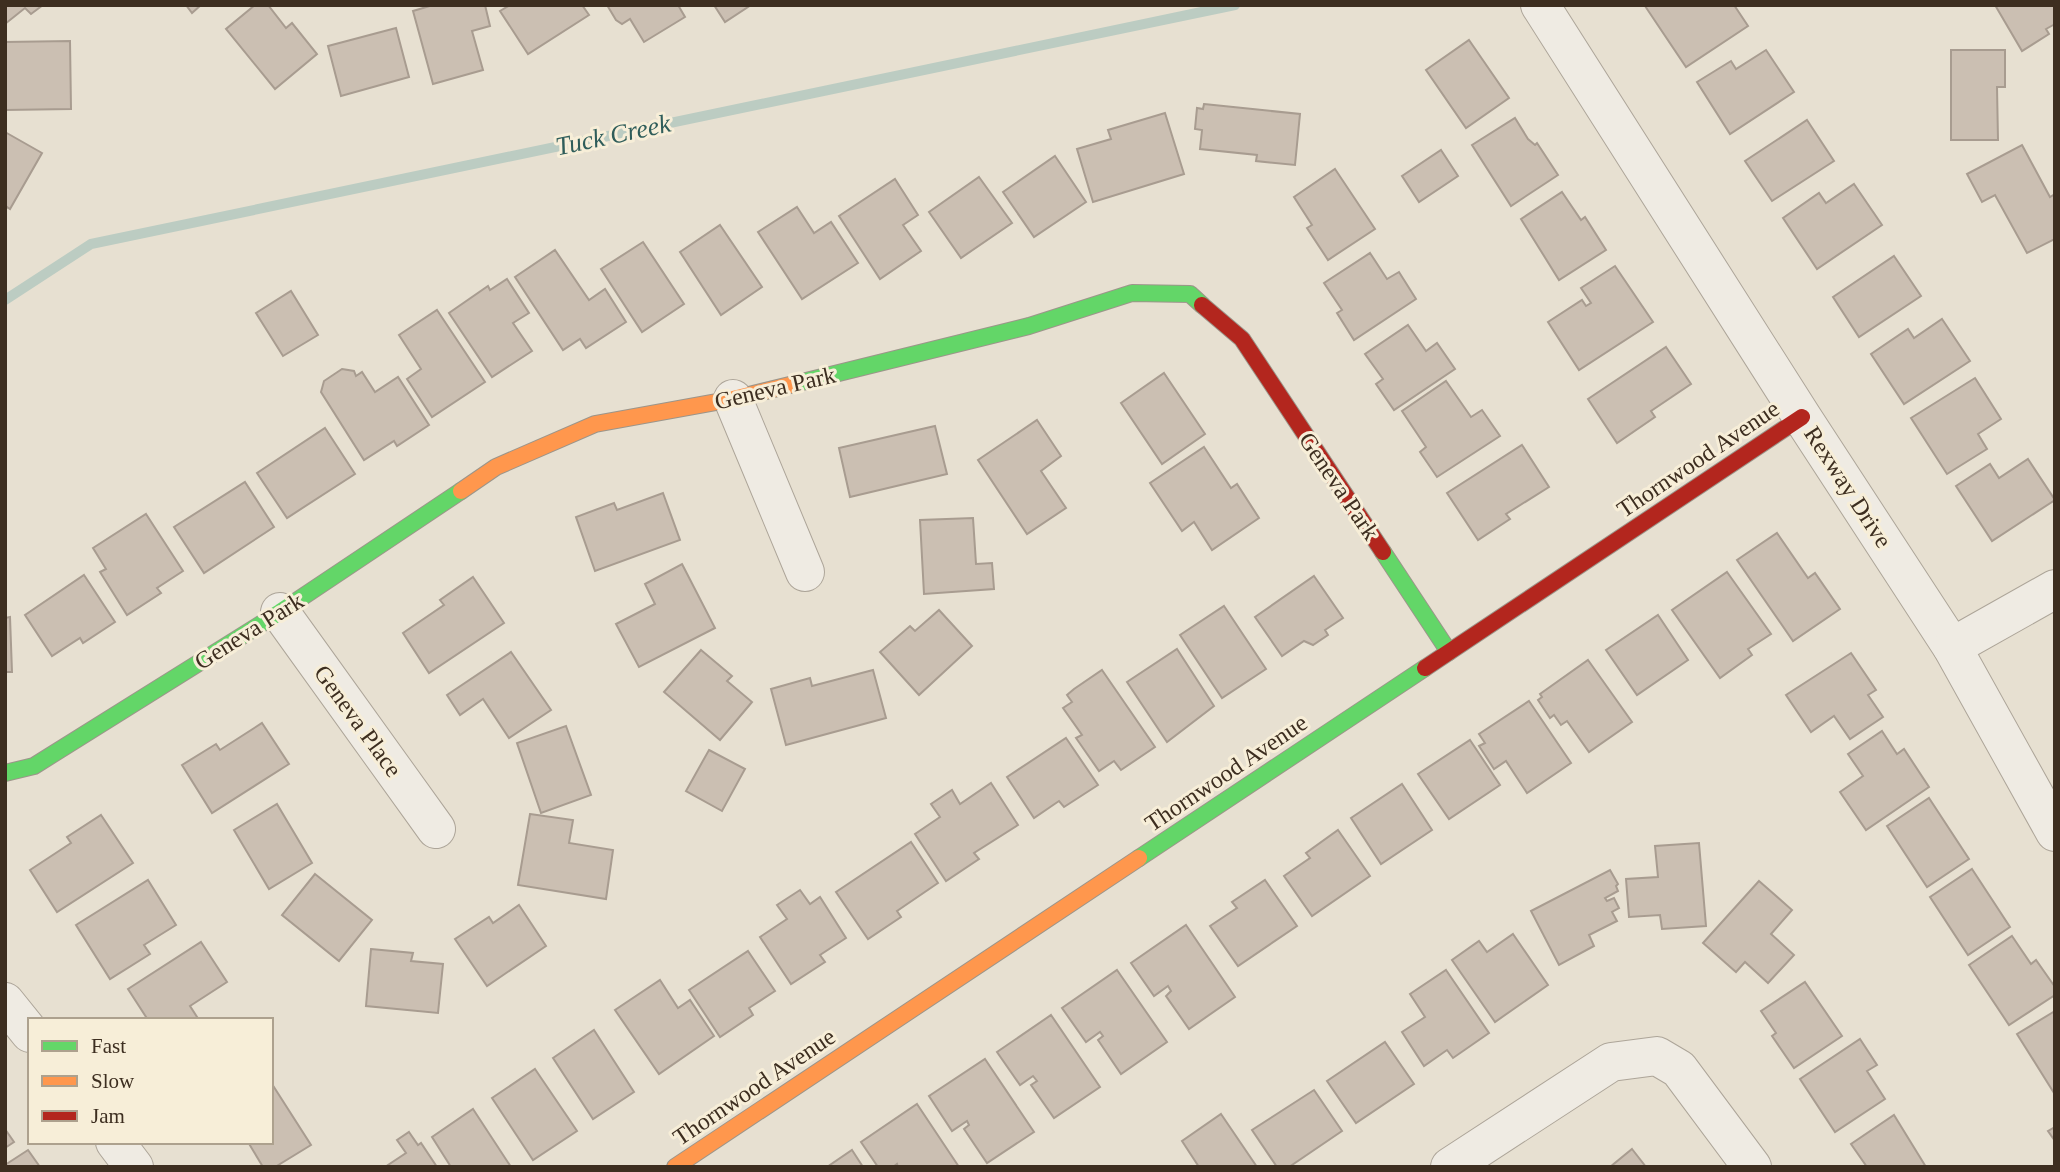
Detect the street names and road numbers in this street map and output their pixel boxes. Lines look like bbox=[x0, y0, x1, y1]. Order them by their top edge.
street label: Geneva Park bbox=[712, 361, 838, 415]
street label: Thornwood Avenue bbox=[1612, 395, 1784, 523]
street label: Rexway Drive bbox=[1799, 422, 1897, 552]
street label: Geneva Park bbox=[1294, 428, 1384, 544]
street label: Geneva Park bbox=[190, 587, 308, 675]
street label: Geneva Place bbox=[309, 660, 407, 782]
street label: Thornwood Avenue bbox=[1140, 709, 1312, 837]
street label: Thornwood Avenue bbox=[668, 1023, 840, 1151]

